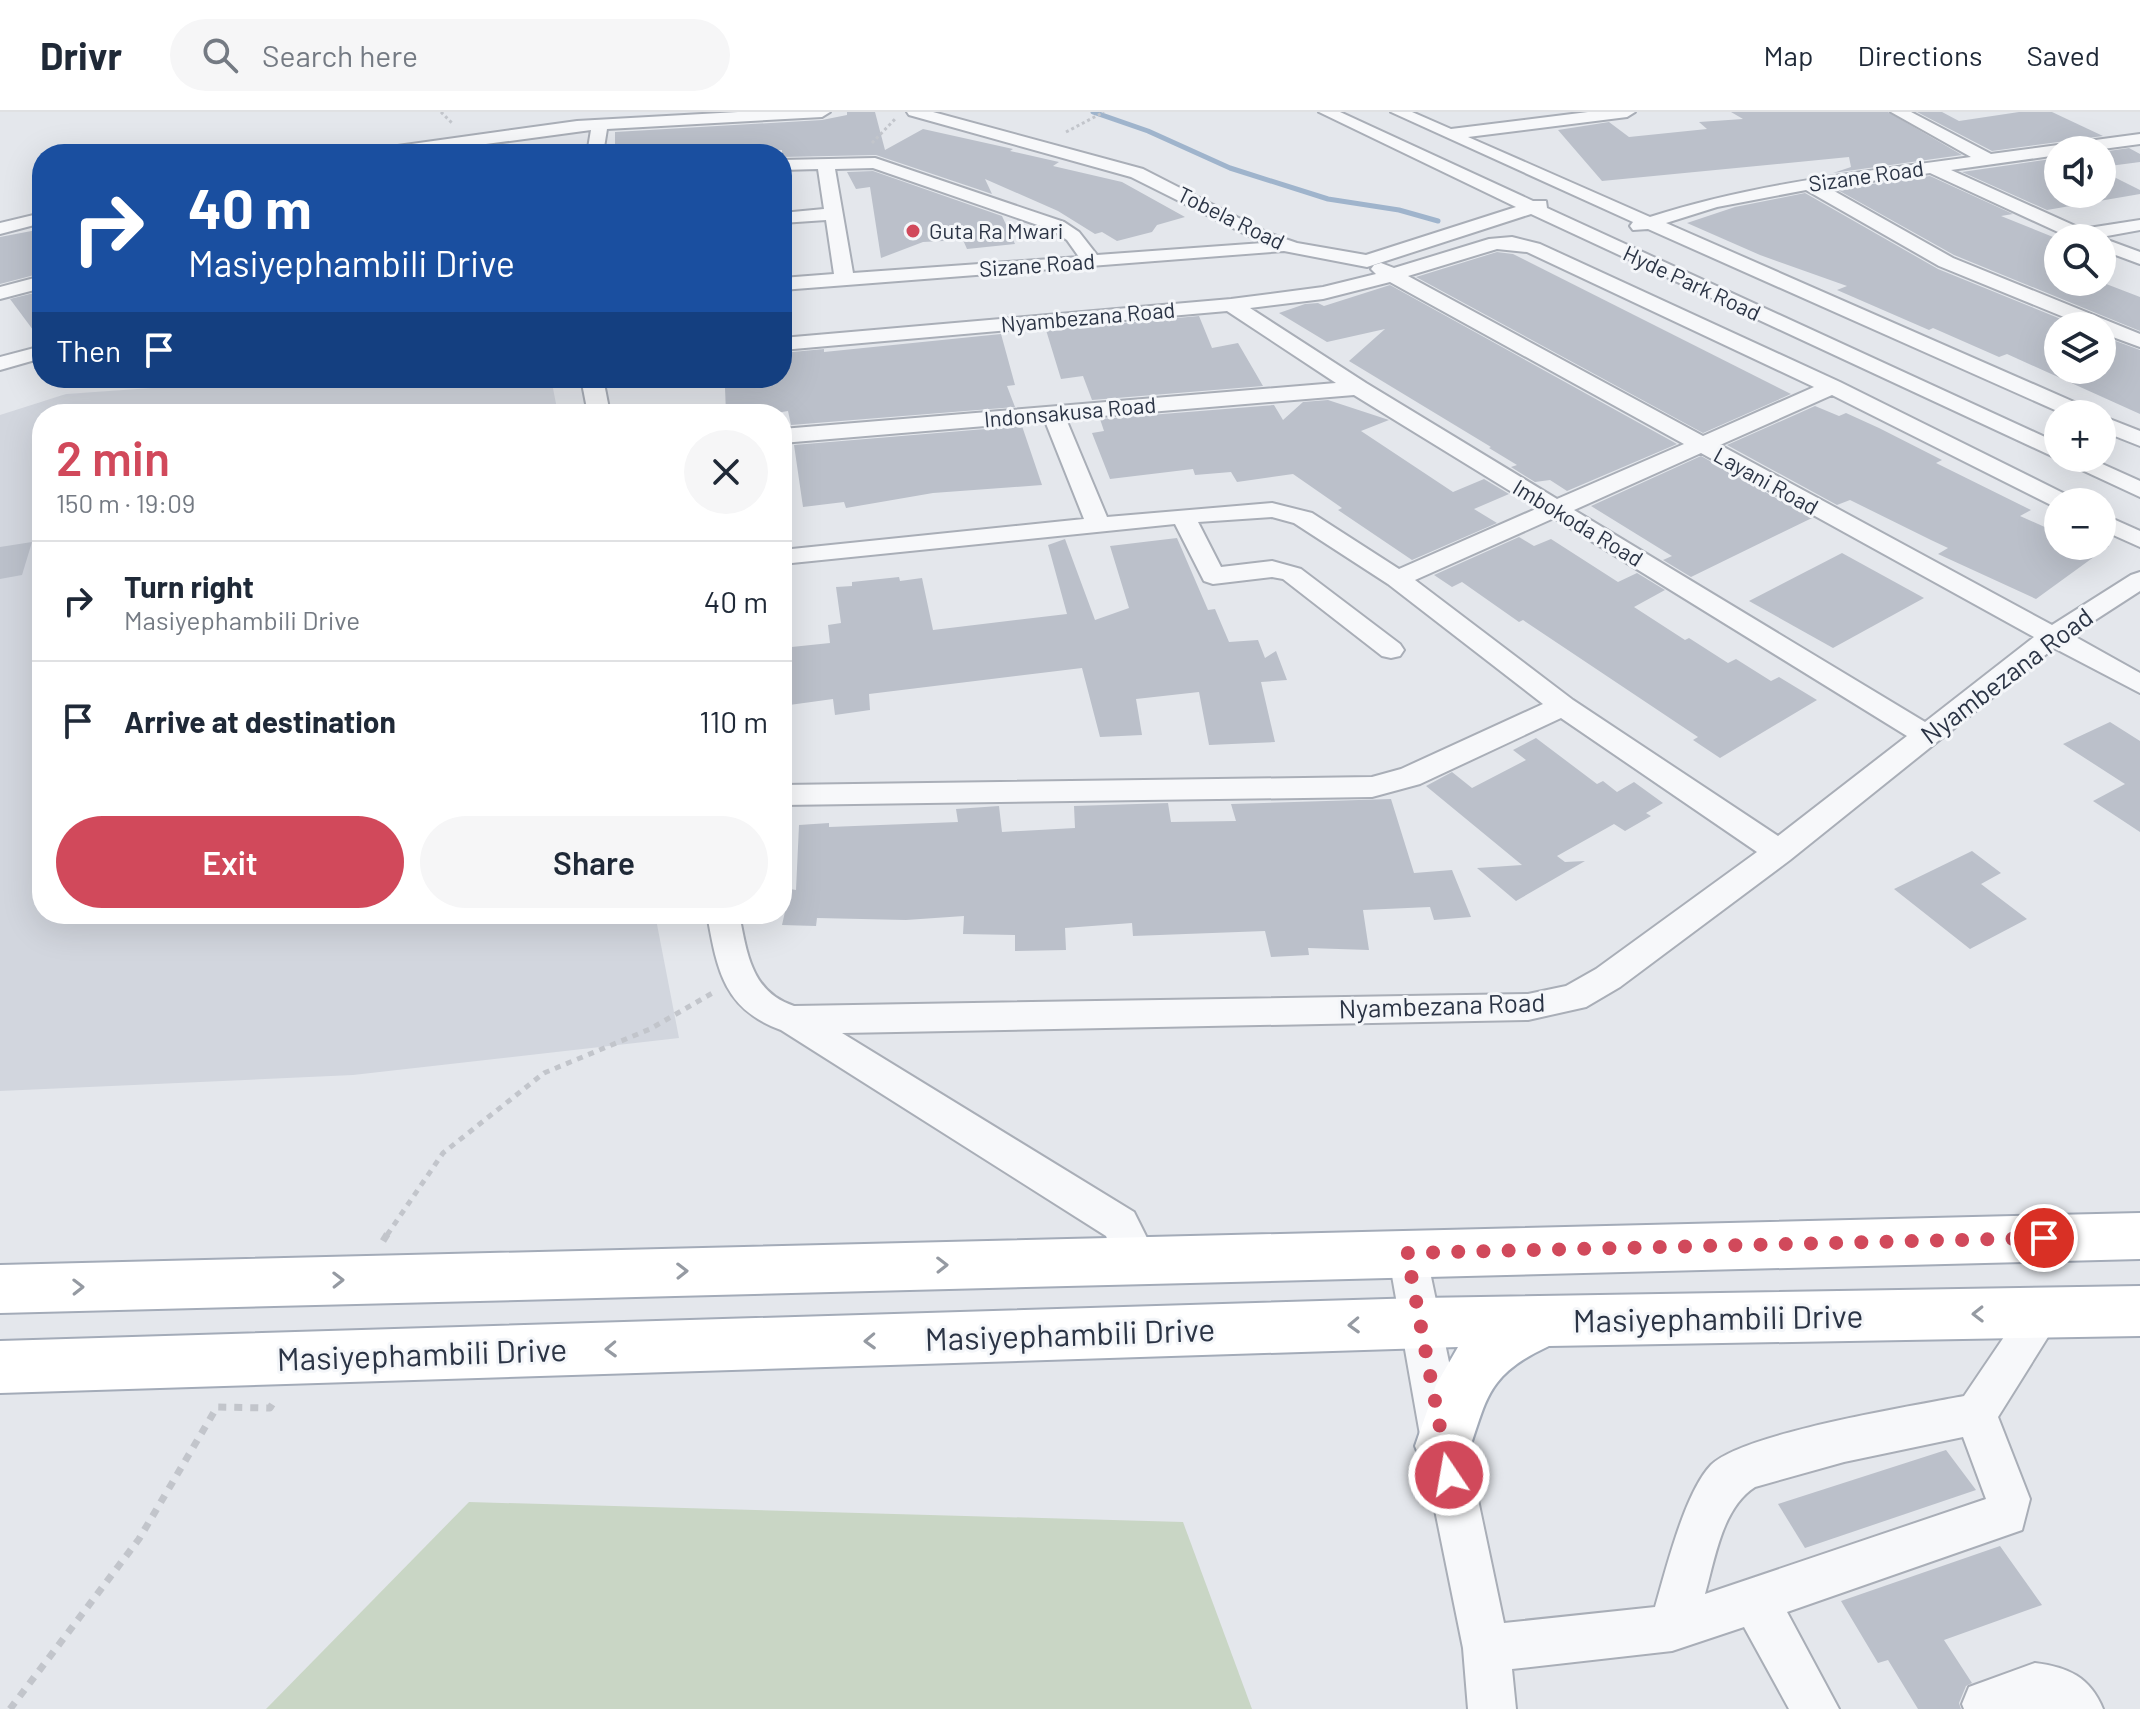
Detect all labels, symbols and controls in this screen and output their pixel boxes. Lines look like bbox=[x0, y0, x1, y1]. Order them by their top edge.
search box bbox=[170, 19, 730, 91]
text: Drivr bbox=[40, 32, 122, 78]
icon: search bbox=[198, 33, 242, 77]
text: Search here bbox=[262, 37, 418, 73]
text: Map bbox=[1764, 38, 1813, 72]
text: Directions bbox=[1857, 38, 1983, 72]
text: Saved bbox=[2027, 38, 2100, 72]
map controls bbox=[2044, 136, 2116, 560]
button: sound bbox=[2044, 136, 2116, 208]
street label: Sizane Road bbox=[1807, 154, 1925, 196]
text: 40 m bbox=[188, 173, 312, 240]
icon: right bbox=[56, 176, 160, 280]
street label: Tobela Road bbox=[1174, 180, 1289, 254]
place label: Guta Ra Mwari bbox=[929, 217, 1063, 243]
marker: Guta Ra Mwari bbox=[904, 222, 922, 240]
button: search bbox=[2044, 224, 2116, 296]
street label: Hyde Park Road bbox=[1620, 239, 1765, 325]
text: Masiyephambili Drive bbox=[188, 241, 515, 284]
street label: Sizane Road bbox=[978, 247, 1096, 281]
street label: Nyambezana Road bbox=[1000, 295, 1176, 337]
button: layers bbox=[2044, 312, 2116, 384]
icon: arrive bbox=[137, 328, 181, 372]
text: Then bbox=[56, 332, 121, 368]
street label: Indonsakusa Road bbox=[983, 391, 1157, 431]
button: + bbox=[2044, 400, 2116, 472]
text: 2 min bbox=[56, 428, 170, 486]
button: close bbox=[684, 430, 768, 514]
street label: Layani Road bbox=[1710, 441, 1823, 519]
street label: Imbokoda Road bbox=[1509, 473, 1648, 571]
text: 150 m · 19:09 bbox=[56, 487, 195, 518]
button: − bbox=[2044, 488, 2116, 560]
text: Turn right bbox=[124, 568, 254, 604]
icon: right bbox=[56, 579, 100, 623]
text: 40 m bbox=[704, 583, 768, 619]
street label: Nyambezana Road bbox=[1914, 600, 2098, 749]
text: Masiyephambili Drive bbox=[124, 604, 360, 635]
icon: arrive bbox=[56, 699, 100, 743]
text: Arrive at destination bbox=[124, 703, 396, 739]
text: 110 m bbox=[699, 703, 768, 739]
button: Exit bbox=[56, 816, 404, 908]
button: Share bbox=[420, 816, 768, 908]
street label: Nyambezana Road bbox=[1338, 985, 1546, 1024]
pin bbox=[2010, 1204, 2078, 1272]
icon: arrive bbox=[2022, 1216, 2066, 1260]
one-way arrow bbox=[936, 1256, 949, 1274]
one-way arrow bbox=[676, 1263, 689, 1280]
one-way arrow bbox=[332, 1272, 345, 1289]
one-way arrow bbox=[72, 1278, 85, 1295]
street label: Masiyephambili Drive bbox=[1572, 1295, 1864, 1339]
one-way arrow bbox=[1971, 1305, 1984, 1323]
street label: Masiyephambili Drive bbox=[924, 1309, 1216, 1357]
one-way arrow bbox=[1347, 1317, 1360, 1334]
street label: Masiyephambili Drive bbox=[276, 1329, 568, 1377]
one-way arrow bbox=[863, 1333, 876, 1350]
one-way arrow bbox=[604, 1341, 617, 1358]
position arrow bbox=[1407, 1433, 1491, 1517]

